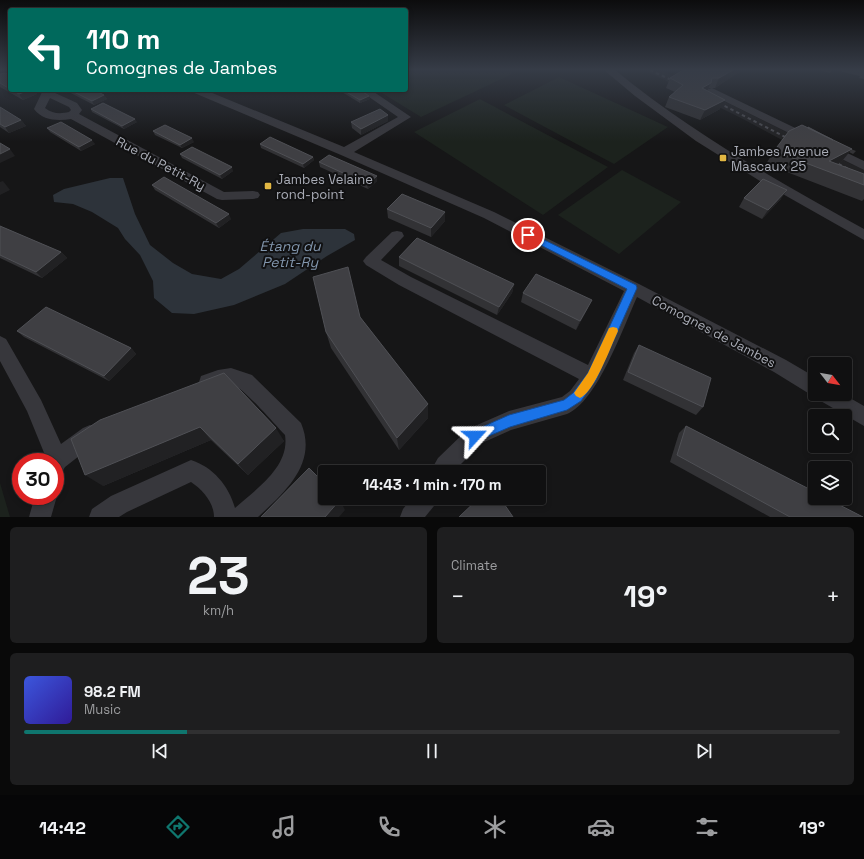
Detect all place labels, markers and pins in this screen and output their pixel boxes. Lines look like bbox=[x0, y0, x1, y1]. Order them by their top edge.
place label: Jambes Avenue Mascaux 25 bbox=[731, 143, 829, 175]
marker: Jambes Avenue Mascaux 25 bbox=[718, 153, 728, 163]
place label: Jambes Velaine rond-point bbox=[276, 171, 373, 203]
marker: Jambes Velaine rond-point bbox=[263, 181, 273, 191]
pin bbox=[511, 218, 545, 252]

